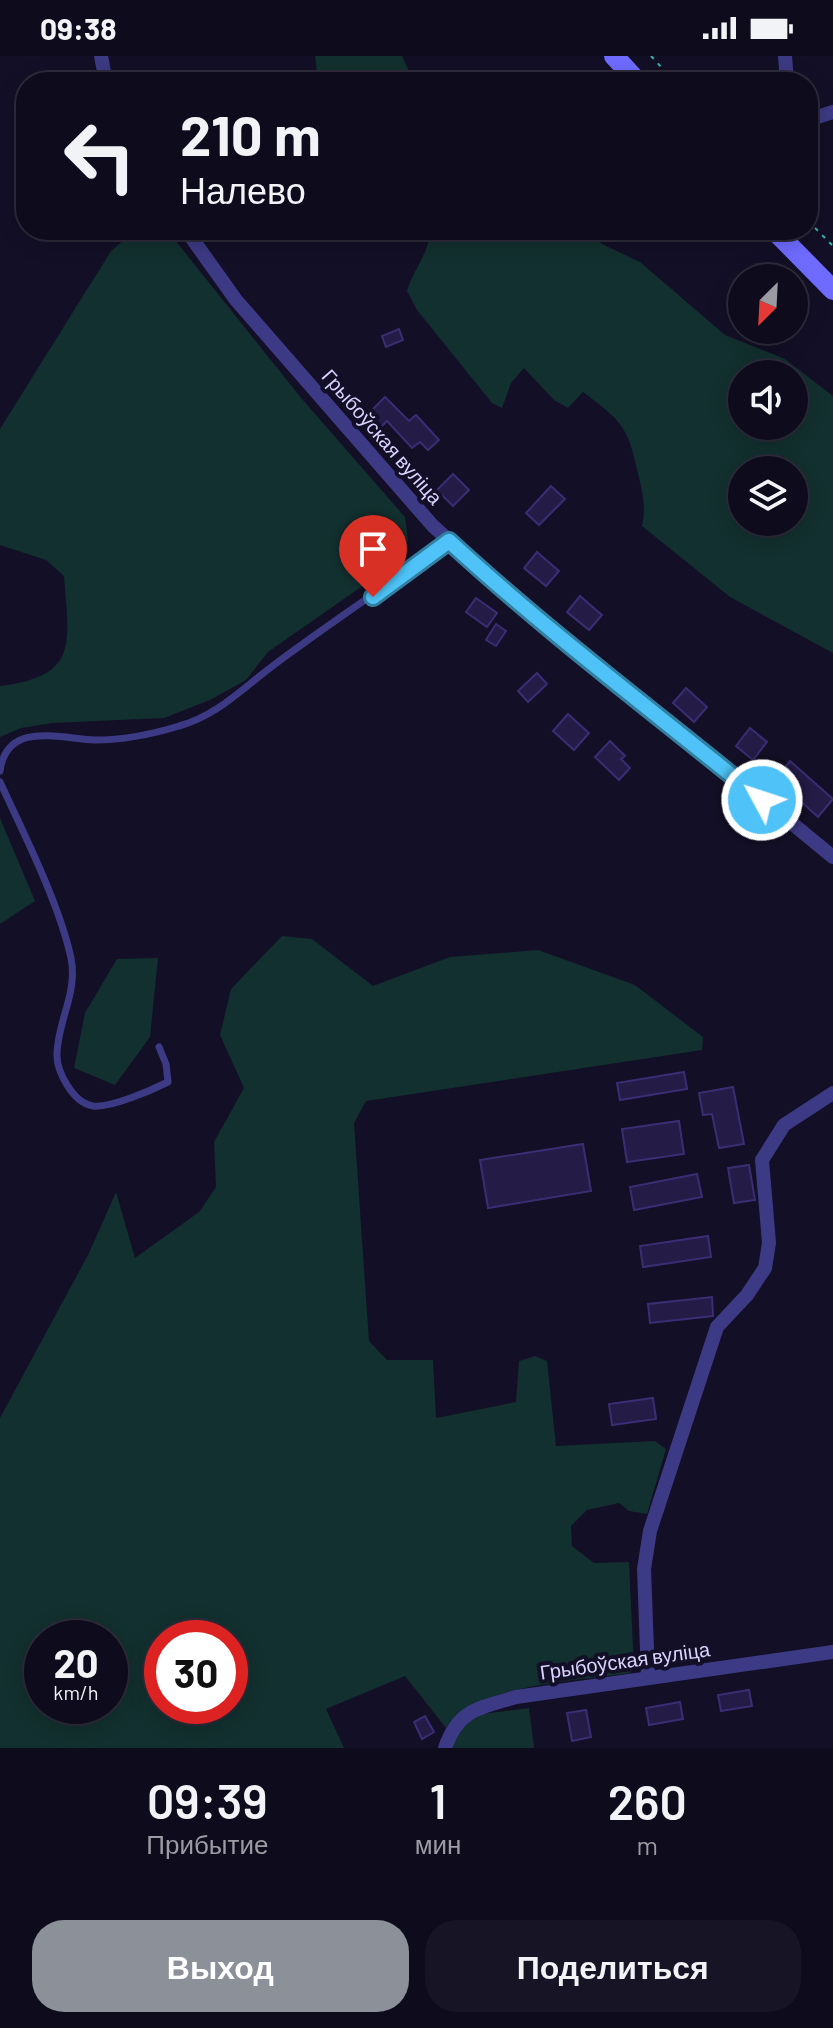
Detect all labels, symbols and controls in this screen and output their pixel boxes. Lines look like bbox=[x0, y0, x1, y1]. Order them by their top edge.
text: 09:38 bbox=[40, 10, 116, 46]
text: 210 m bbox=[180, 100, 321, 167]
icon: left bbox=[48, 104, 152, 208]
text: Налево bbox=[180, 168, 306, 211]
north arrow bbox=[728, 264, 808, 344]
map controls bbox=[728, 264, 808, 536]
button: sound bbox=[728, 360, 808, 440]
street label: Грыбоўская вуліца bbox=[317, 364, 449, 510]
button: layers bbox=[728, 456, 808, 536]
pin bbox=[339, 515, 407, 597]
icon: arrive bbox=[351, 527, 395, 571]
position arrow bbox=[720, 758, 804, 842]
speed limit sign: 30 bbox=[144, 1620, 248, 1724]
street label: Грыбоўская вуліца bbox=[538, 1636, 712, 1684]
text: 20 bbox=[53, 1638, 99, 1686]
text: km/h bbox=[53, 1680, 99, 1704]
text: 09:39 bbox=[147, 1771, 268, 1829]
text: 1 bbox=[430, 1771, 446, 1829]
text: 260 bbox=[608, 1772, 687, 1830]
text: Прибытие bbox=[146, 1828, 268, 1859]
text: мин bbox=[415, 1828, 461, 1859]
text: m bbox=[636, 1829, 658, 1860]
button: Выход bbox=[32, 1920, 409, 2012]
button: Поделиться bbox=[425, 1920, 801, 2012]

